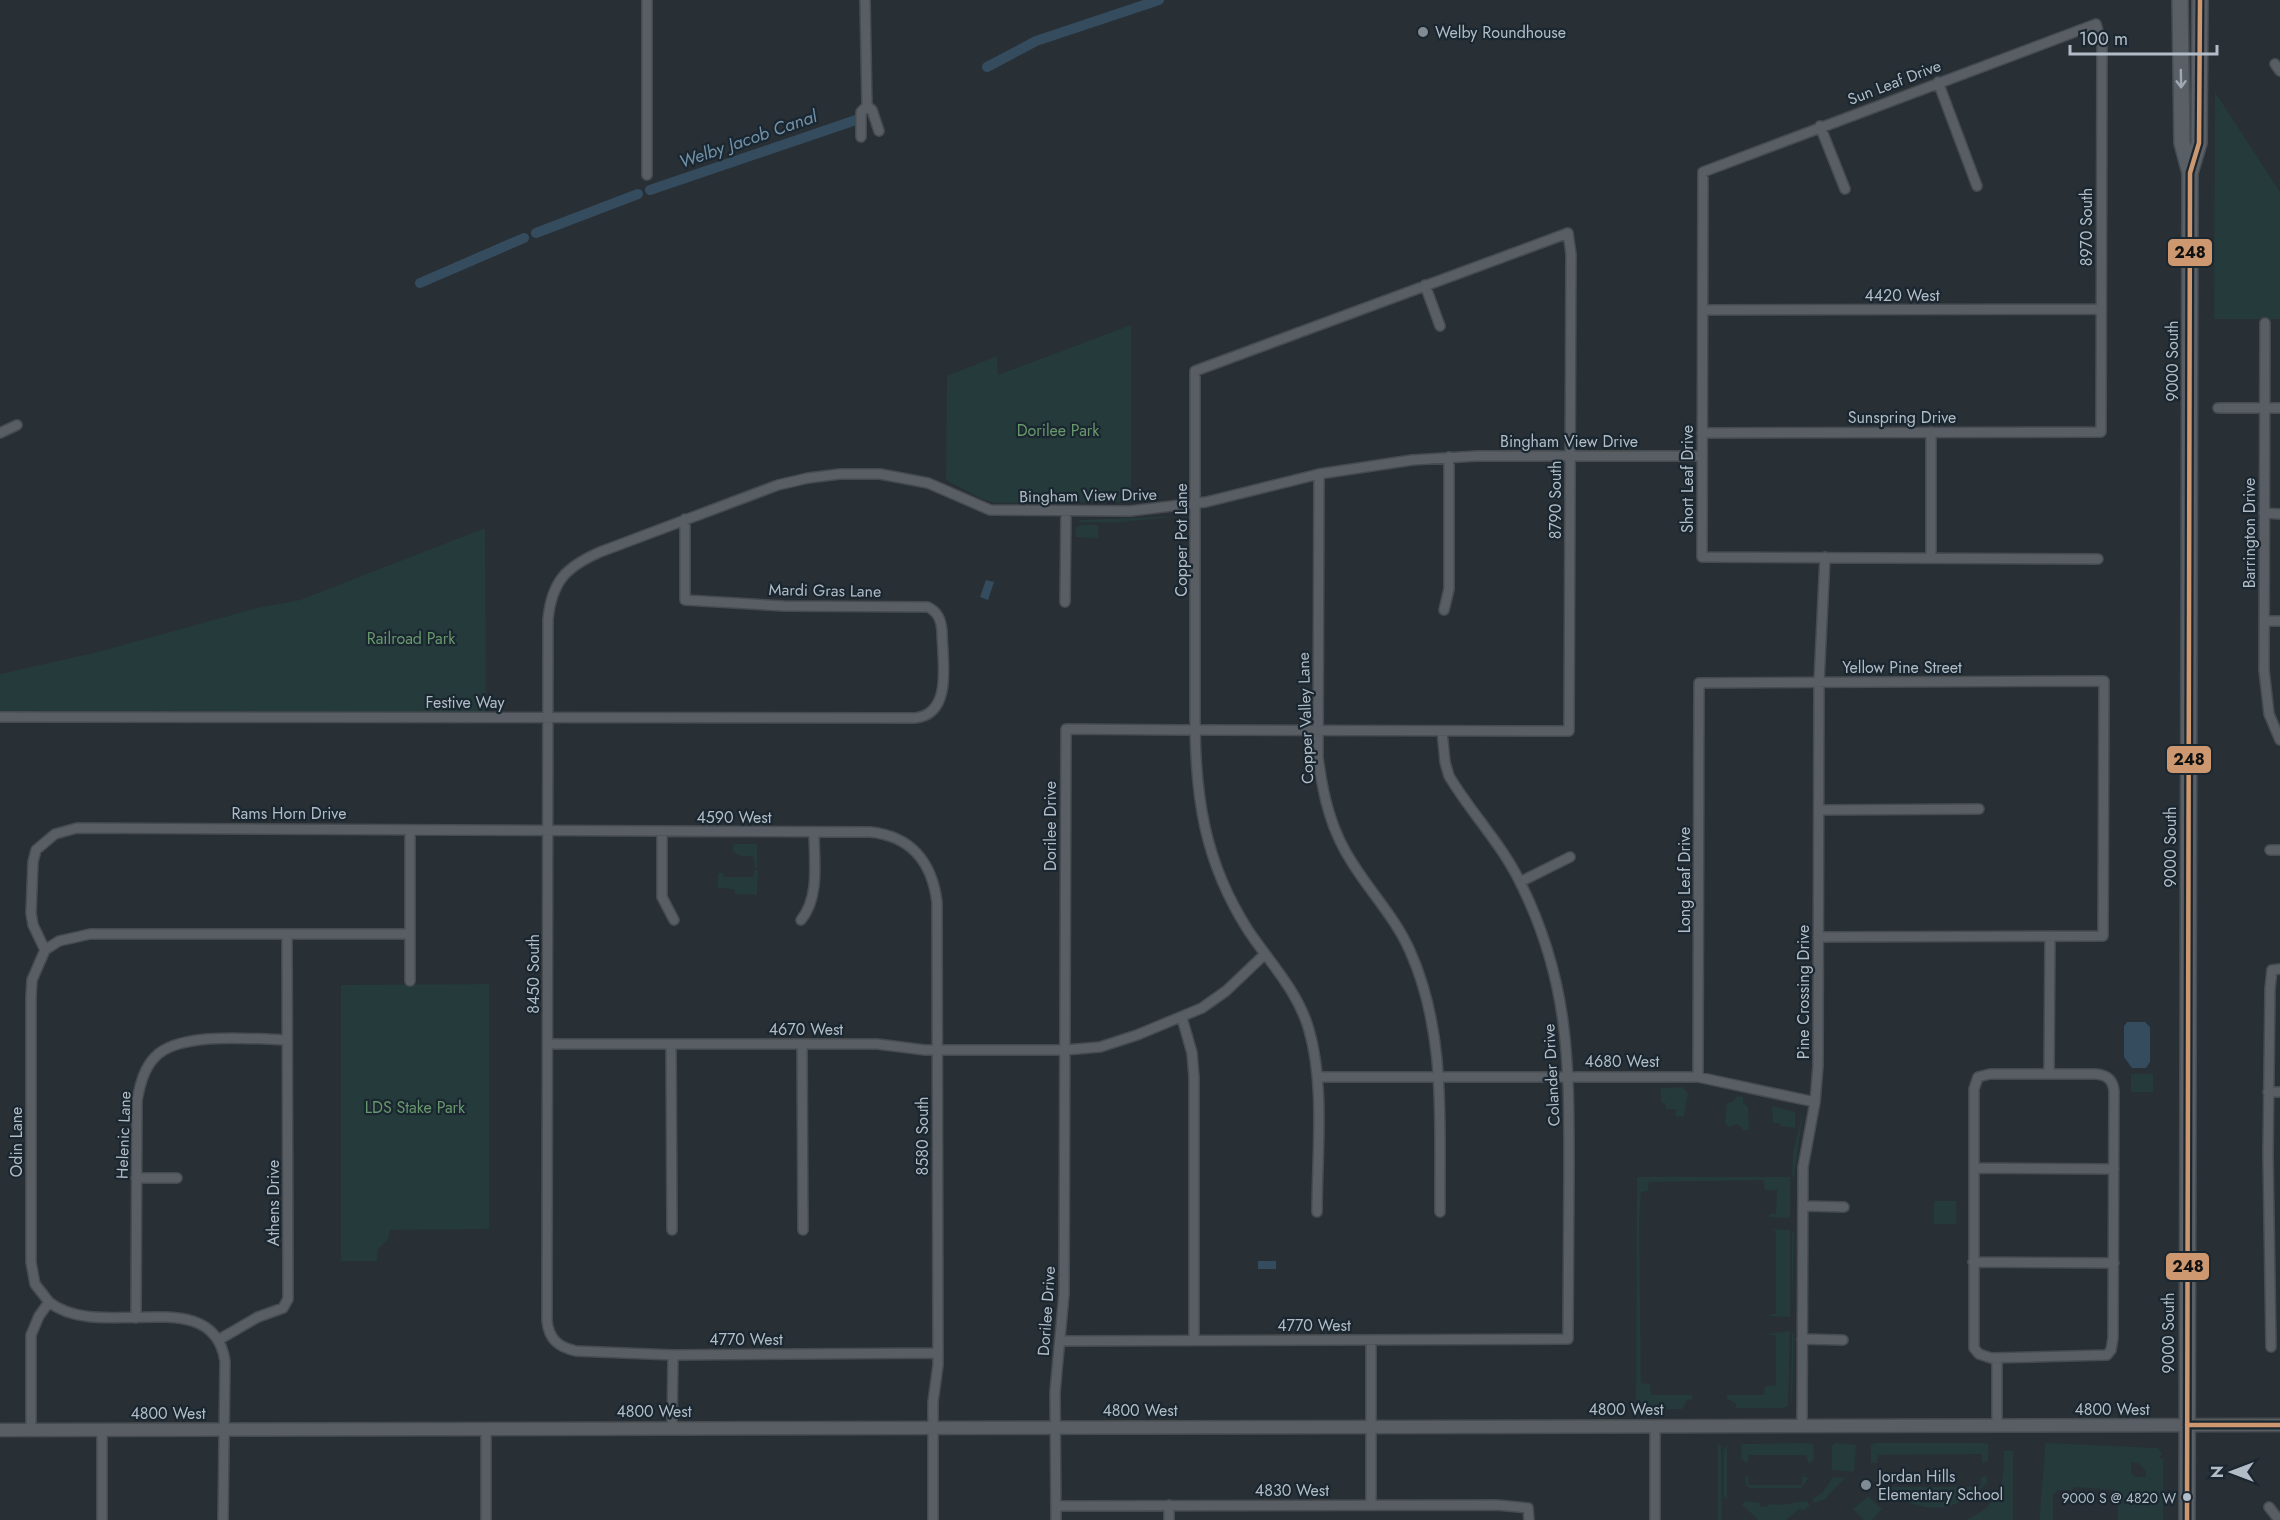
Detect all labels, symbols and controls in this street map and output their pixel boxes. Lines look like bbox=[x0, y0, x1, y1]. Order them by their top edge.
scale bar bbox=[2070, 18, 2217, 56]
place label: Welby Roundhouse bbox=[1435, 21, 1566, 44]
marker: Welby Roundhouse bbox=[1416, 25, 1430, 39]
text: 100 m bbox=[2079, 26, 2128, 52]
street label: Sun Leaf Drive bbox=[1844, 54, 1944, 111]
one-way arrow bbox=[2175, 69, 2187, 89]
water label: Welby Jacob Canal bbox=[676, 103, 821, 175]
street label: 8970 South bbox=[2075, 188, 2098, 266]
line badge: 248 bbox=[2167, 238, 2213, 267]
text: 248 bbox=[2174, 241, 2206, 264]
street label: 4420 West bbox=[1864, 284, 1940, 307]
street label: 9000 South bbox=[2161, 321, 2184, 401]
street label: Sunspring Drive bbox=[1848, 406, 1956, 429]
park label: Dorilee Park bbox=[1017, 419, 1100, 442]
street label: Short Leaf Drive bbox=[1676, 425, 1699, 533]
street label: Bingham View Drive bbox=[1500, 430, 1638, 453]
street label: 8790 South bbox=[1544, 461, 1567, 539]
street label: Barrington Drive bbox=[2238, 478, 2261, 588]
street label: Bingham View Drive bbox=[1019, 483, 1157, 508]
street label: Copper Pot Lane bbox=[1170, 483, 1193, 597]
street label: Mardi Gras Lane bbox=[769, 578, 881, 603]
park label: Railroad Park bbox=[367, 627, 456, 650]
street label: Copper Valley Lane bbox=[1292, 652, 1319, 784]
street label: Yellow Pine Street bbox=[1842, 656, 1962, 679]
street label: Festive Way bbox=[426, 691, 505, 714]
line badge: 248 bbox=[2166, 745, 2212, 774]
text: 248 bbox=[2173, 748, 2205, 771]
street label: Dorilee Drive bbox=[1039, 781, 1062, 871]
street label: Rams Horn Drive bbox=[232, 802, 346, 825]
street label: 4590 West bbox=[696, 806, 772, 829]
street label: 9000 South bbox=[2159, 807, 2182, 887]
street label: Long Leaf Drive bbox=[1673, 827, 1696, 933]
street label: Pine Crossing Drive bbox=[1792, 925, 1815, 1059]
street label: 8450 South bbox=[522, 934, 545, 1014]
street label: 4670 West bbox=[769, 1018, 843, 1041]
street label: Colander Drive bbox=[1537, 1023, 1566, 1127]
street label: 4680 West bbox=[1585, 1050, 1660, 1073]
street label: Helenic Lane bbox=[110, 1091, 137, 1179]
park label: LDS Stake Park bbox=[365, 1096, 466, 1119]
street label: 8580 South bbox=[911, 1096, 934, 1176]
street label: Odin Lane bbox=[5, 1107, 28, 1177]
street label: Athens Drive bbox=[262, 1160, 285, 1246]
line badge: 248 bbox=[2165, 1252, 2210, 1281]
text: 248 bbox=[2172, 1255, 2204, 1278]
street label: Dorilee Drive bbox=[1032, 1265, 1061, 1357]
street label: 9000 South bbox=[2157, 1293, 2180, 1373]
street label: 4770 West bbox=[1277, 1314, 1351, 1337]
street label: 4770 West bbox=[709, 1328, 783, 1351]
street label: 4800 West bbox=[1588, 1398, 1664, 1421]
street label: 4800 West bbox=[2074, 1398, 2150, 1421]
street label: 4800 West bbox=[1102, 1399, 1178, 1422]
street label: 4800 West bbox=[616, 1400, 692, 1423]
street label: 4800 West bbox=[130, 1402, 206, 1425]
north arrow bbox=[2202, 1442, 2262, 1502]
place label: Jordan Hills Elementary School bbox=[1876, 1465, 2003, 1506]
text: N bbox=[2206, 1466, 2229, 1478]
marker: Jordan Hills Elementary School bbox=[1859, 1478, 1873, 1492]
street label: 4830 West bbox=[1255, 1479, 1329, 1502]
place label: 9000 S @ 4820 W bbox=[2061, 1488, 2176, 1508]
marker: 9000 S @ 4820 W bbox=[2181, 1491, 2193, 1503]

